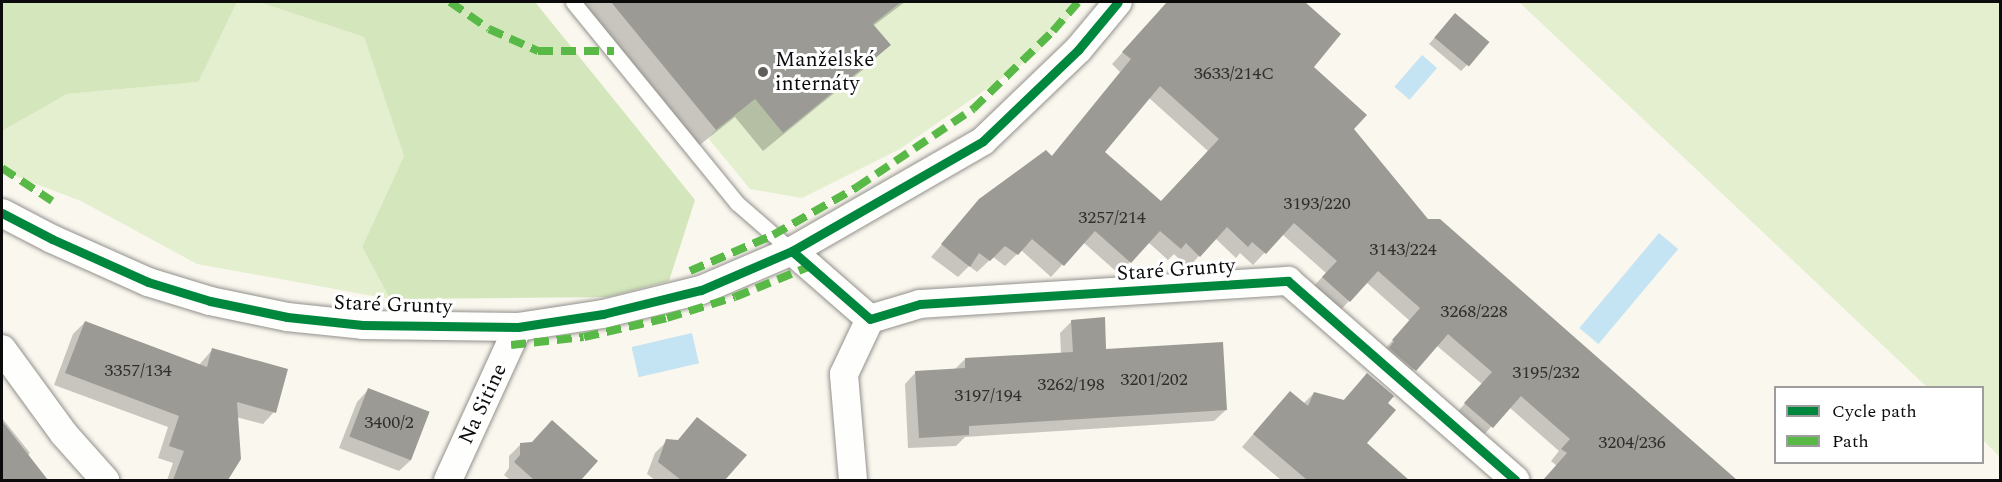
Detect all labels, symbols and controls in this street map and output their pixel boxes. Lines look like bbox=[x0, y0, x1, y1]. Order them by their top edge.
place label: Manželské internáty bbox=[775, 47, 874, 97]
house number: 3633/214C bbox=[1194, 63, 1274, 85]
marker: Manželské internáty bbox=[756, 65, 770, 79]
house number: 3193/220 bbox=[1283, 193, 1351, 215]
house number: 3257/214 bbox=[1078, 207, 1146, 229]
house number: 3143/224 bbox=[1369, 239, 1437, 261]
street label: Staré Grunty bbox=[1116, 253, 1236, 287]
street label: Staré Grunty bbox=[333, 290, 453, 320]
house number: 3268/228 bbox=[1440, 301, 1508, 323]
house number: 3357/134 bbox=[104, 360, 172, 382]
street label: Na Sitine bbox=[453, 360, 513, 448]
house number: 3195/232 bbox=[1512, 362, 1580, 384]
house number: 3201/202 bbox=[1120, 369, 1188, 391]
house number: 3262/198 bbox=[1037, 374, 1105, 396]
house number: 3197/194 bbox=[954, 385, 1022, 407]
legend bbox=[1774, 386, 1984, 464]
text: Cycle path bbox=[1832, 398, 1917, 425]
house number: 3400/2 bbox=[364, 412, 414, 434]
text: Path bbox=[1832, 428, 1869, 455]
house number: 3204/236 bbox=[1598, 432, 1666, 454]

